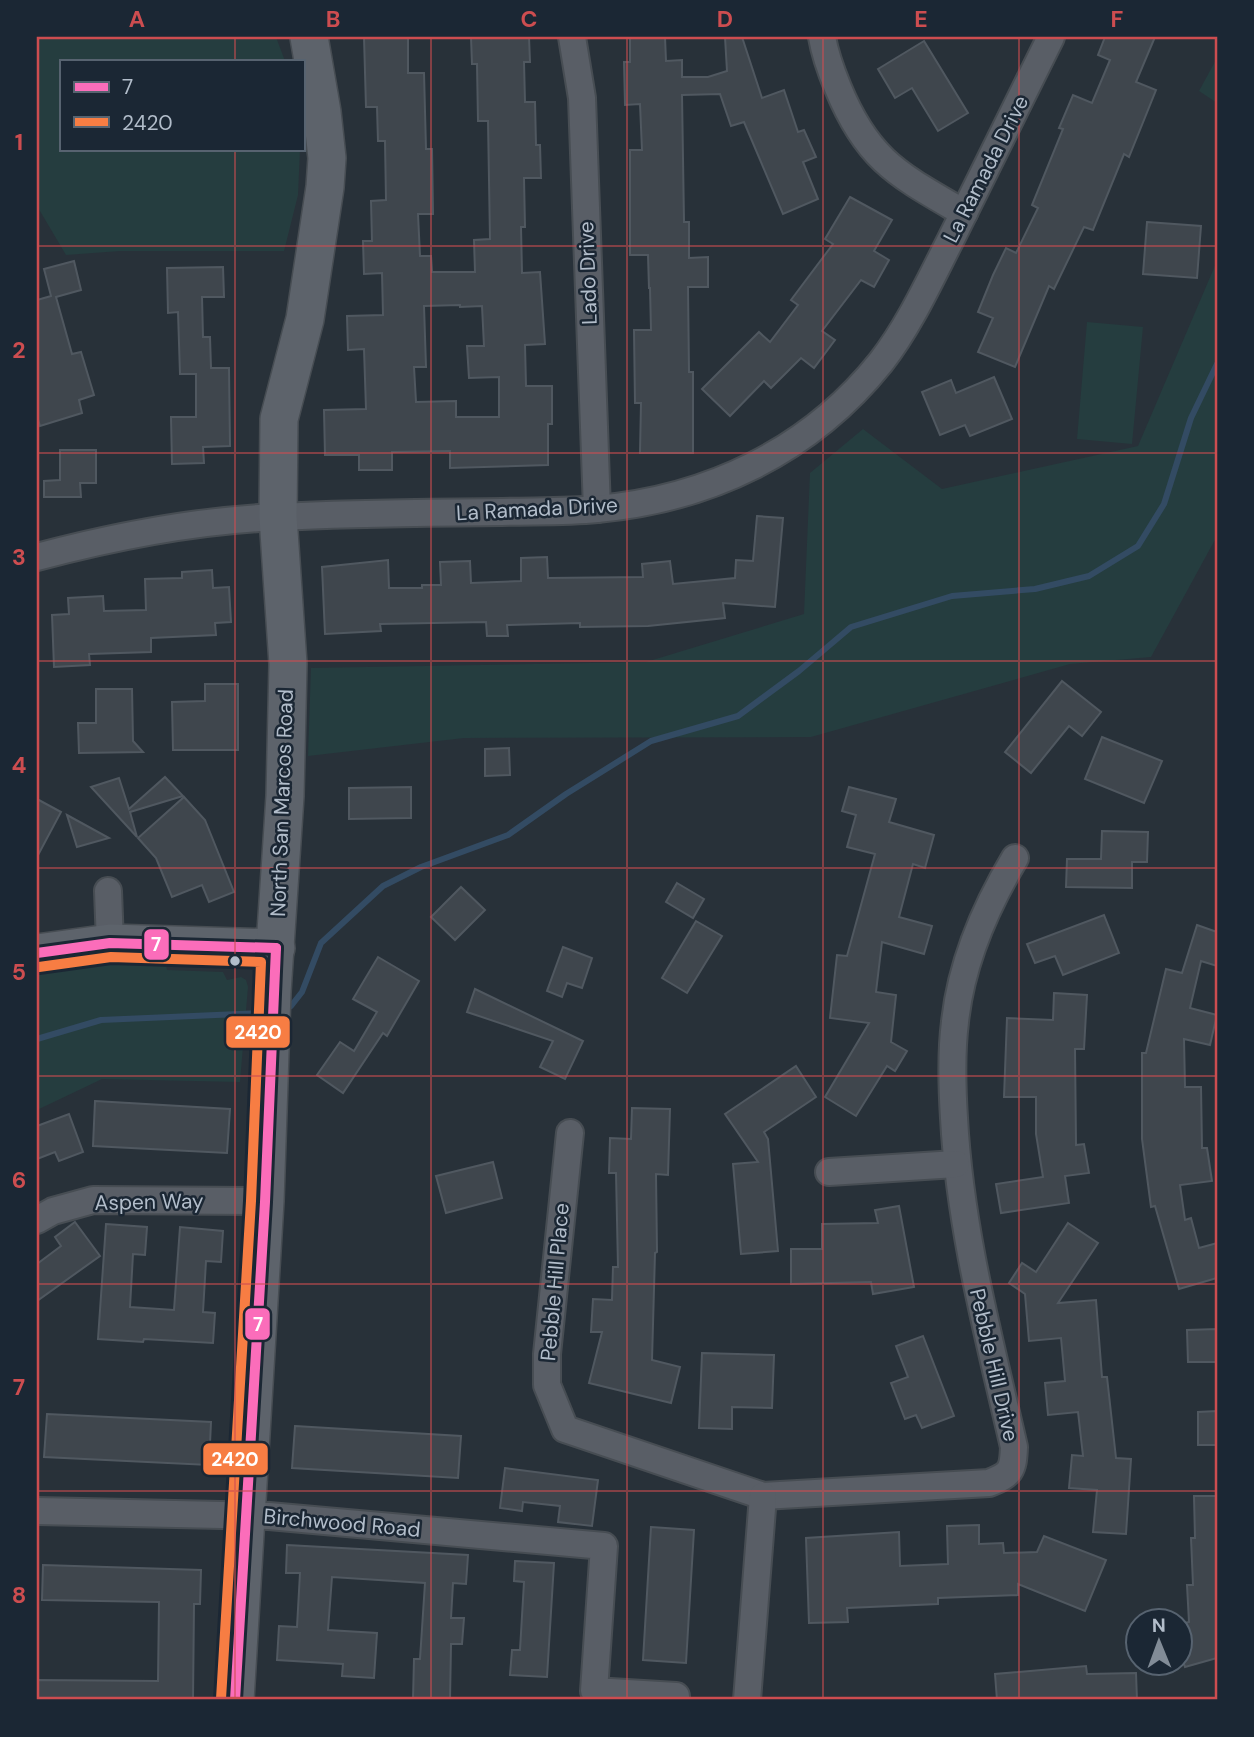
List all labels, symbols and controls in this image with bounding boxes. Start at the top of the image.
text: A [129,4,145,34]
text: B [326,4,340,34]
text: C [521,4,537,34]
text: D [717,4,733,34]
text: E [914,4,928,34]
text: F [1111,4,1124,34]
legend [60,60,304,150]
text: 7 [122,73,133,101]
street label: La Ramada Drive [937,91,1035,247]
text: 2420 [122,109,173,137]
text: 1 [15,127,23,157]
street label: Lado Drive [572,221,604,325]
text: 2 [12,335,26,365]
street label: La Ramada Drive [456,491,619,527]
text: 3 [12,542,26,572]
street label: North San Marcos Road [264,689,300,917]
text: 4 [12,750,27,780]
line badge: 7 [143,928,170,961]
text: 7 [151,932,161,957]
unlabelled marker [228,954,242,968]
text: 5 [12,957,26,987]
line badge: 2420 [225,1015,291,1049]
text: 2420 [234,1020,282,1045]
text: 6 [12,1165,26,1195]
street label: Aspen Way [94,1187,204,1217]
street label: Pebble Hill Place [534,1202,576,1362]
street label: Pebble Hill Drive [963,1286,1025,1444]
line badge: 7 [244,1307,271,1341]
text: 7 [253,1312,263,1337]
text: 7 [13,1372,25,1402]
line badge: 2420 [202,1442,269,1476]
text: 2420 [211,1447,259,1472]
street label: Birchwood Road [262,1502,422,1544]
text: 8 [12,1580,26,1610]
north arrow [1124,1608,1194,1678]
text: N [1152,1613,1166,1638]

